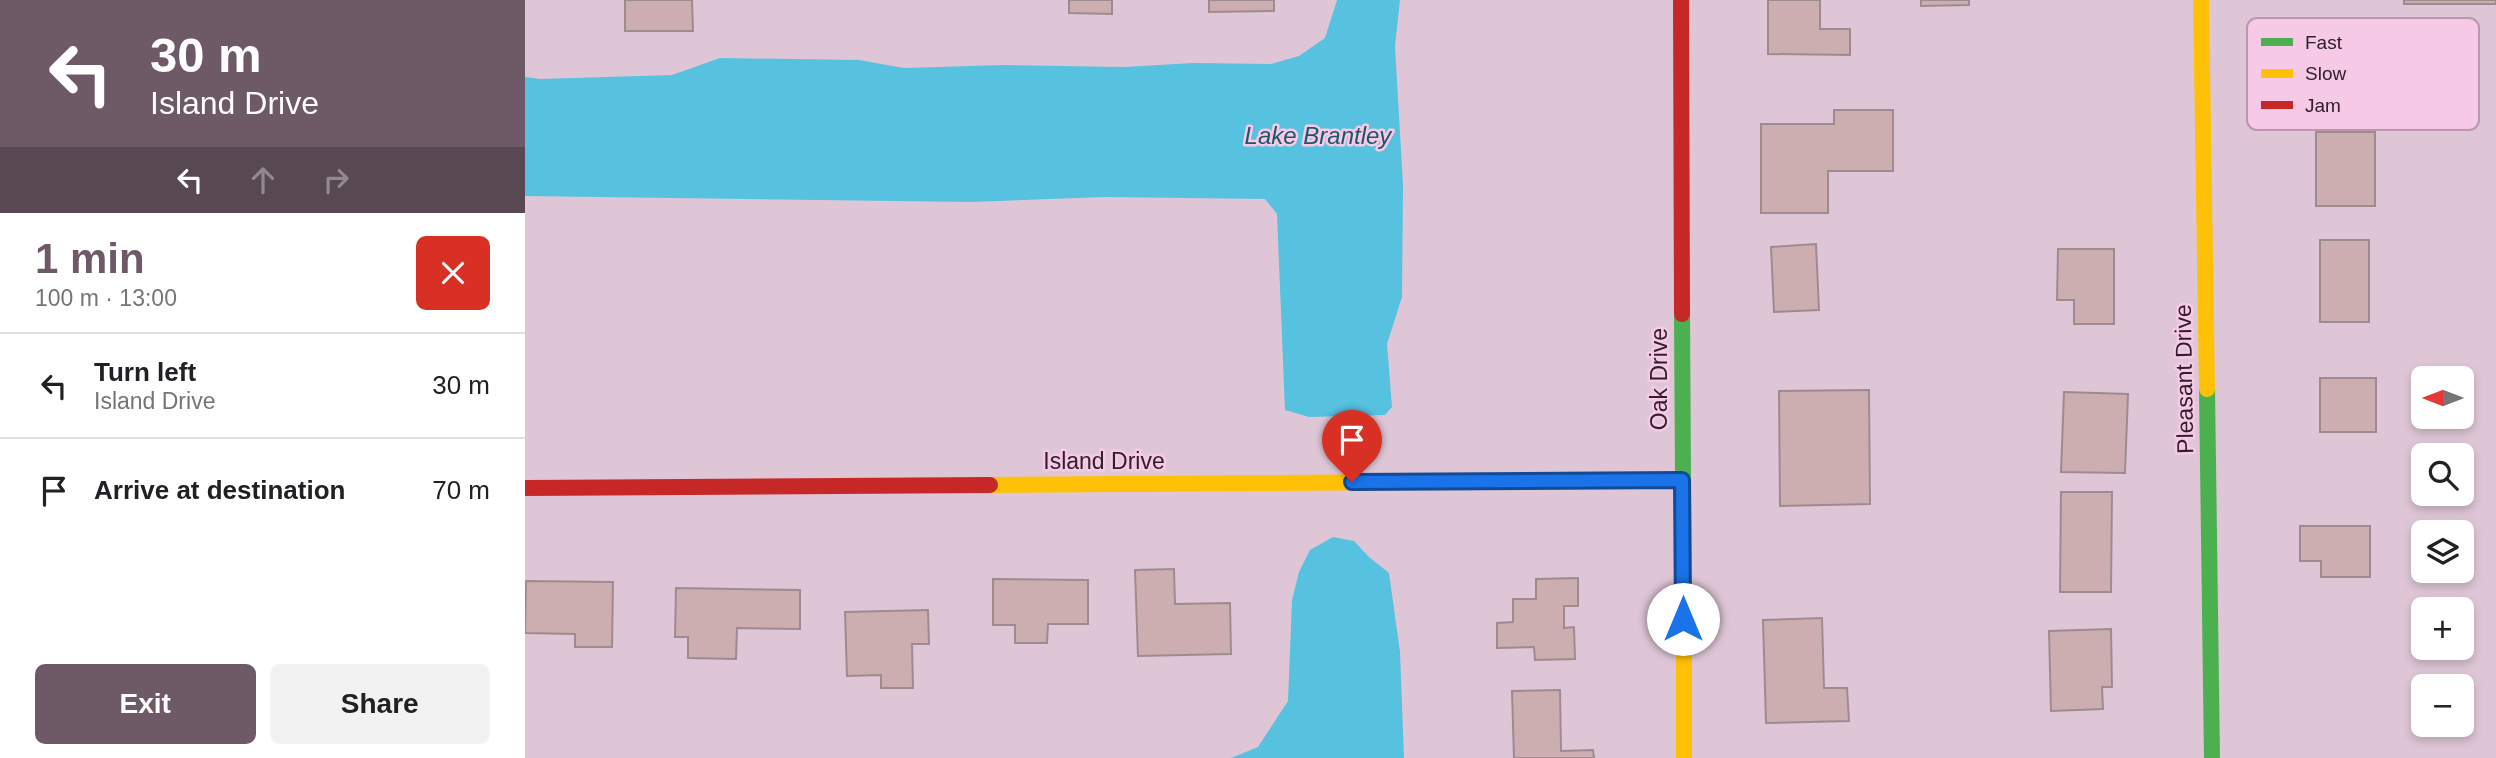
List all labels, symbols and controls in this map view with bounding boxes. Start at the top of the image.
legend [2247,18,2479,130]
icon: left [35,28,126,119]
text: 30 m [150,28,262,82]
text: Fast [2305,32,2343,53]
text: Slow [2305,63,2346,84]
text: Island Drive [150,85,319,121]
text: Jam [2305,95,2341,116]
water label: Lake Brantley [1245,122,1393,149]
icon: left [171,161,209,199]
icon: ahead [244,161,282,199]
icon: right [317,161,355,199]
text: 1 min [35,235,145,282]
button: close [416,236,490,310]
text: 100 m · 13:00 [35,285,177,311]
street label: Pleasant Drive [2170,304,2198,454]
street label: Oak Drive [1646,328,1672,430]
text: Turn left [94,357,196,387]
north arrow [2411,366,2475,429]
map controls [2411,366,2474,737]
icon: left [35,367,73,405]
text: 30 m [432,370,490,400]
text: Island Drive [94,388,215,414]
pin [1322,410,1382,482]
icon: arrive [1333,421,1371,459]
button: search [2411,443,2474,506]
street label: Island Drive [1043,448,1165,474]
icon: arrive [35,472,73,510]
text: Arrive at destination [94,475,345,505]
text: 70 m [432,475,490,505]
button: layers [2411,520,2474,583]
position arrow [1646,582,1720,656]
button: + [2411,597,2474,660]
button: Exit [35,664,256,744]
button: Share [270,664,490,744]
button: − [2411,674,2474,737]

